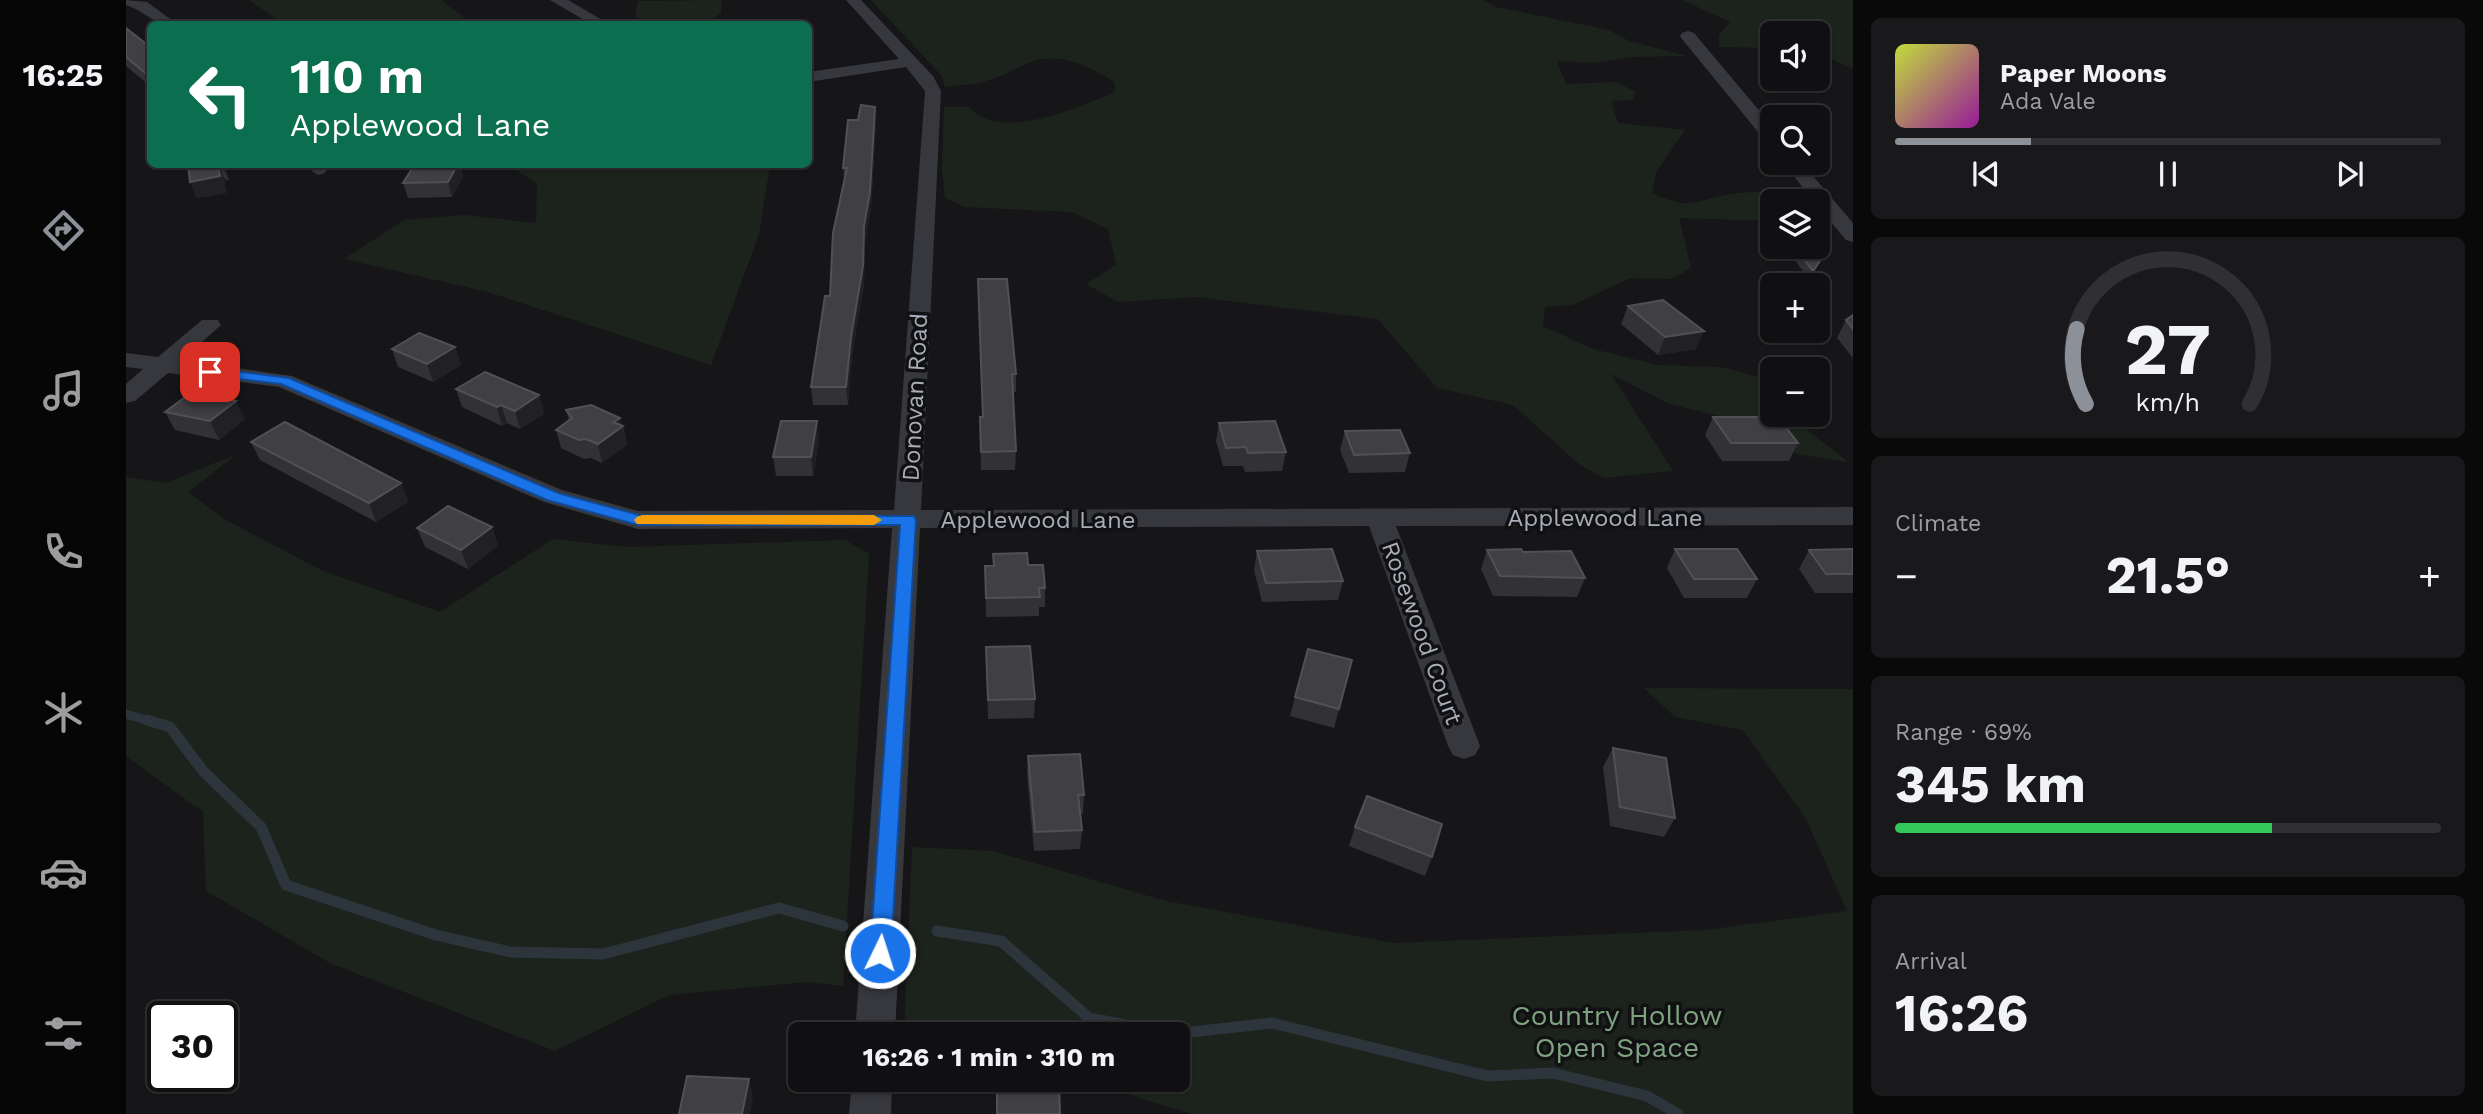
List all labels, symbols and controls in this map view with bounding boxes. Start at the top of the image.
map controls [1760,21,1830,427]
button: sound [1760,21,1830,91]
text: 110 m [290,47,424,105]
icon: left [175,49,266,140]
text: 16:25 [23,56,103,94]
text: Paper Moons [2000,58,2167,88]
text: Ada Vale [2000,88,2096,115]
button: search [1760,105,1830,175]
text: Applewood Lane [290,106,550,144]
icon: previous [1967,155,2005,193]
icon: pause [2149,155,2187,193]
icon: next [2331,155,2369,193]
button: layers [1760,189,1830,259]
icon: directions [39,206,88,255]
button: + [1760,273,1830,343]
text: 27 [2125,306,2211,392]
street label: Donovan Road [897,312,933,482]
pin [180,342,240,402]
icon: arrive [191,353,229,391]
button: − [1760,357,1830,427]
icon: music [39,366,88,415]
text: km/h [2136,388,2200,417]
street label: Applewood Lane [1507,504,1703,532]
street label: Applewood Lane [940,506,1136,534]
text: Climate [1895,510,1981,537]
icon: phone [39,527,88,576]
street label: Rosewood Court [1376,538,1468,728]
text: 21.5° [2106,545,2230,606]
text: − [1895,554,1918,598]
text: + [2418,554,2441,598]
icon: climate [39,688,88,737]
text: Range · 69% [1895,719,2032,746]
text: 345 km [1895,754,2086,815]
icon: car [39,848,88,897]
position arrow [843,916,917,990]
text: Arrival [1895,948,1967,975]
text: 16:26 [1895,983,2028,1044]
park label: Country Hollow Open Space [1512,999,1722,1064]
speed limit sign: 30 [147,1001,238,1092]
icon: filters [39,1009,88,1058]
text: 16:26 · 1 min · 310 m [863,1042,1115,1072]

